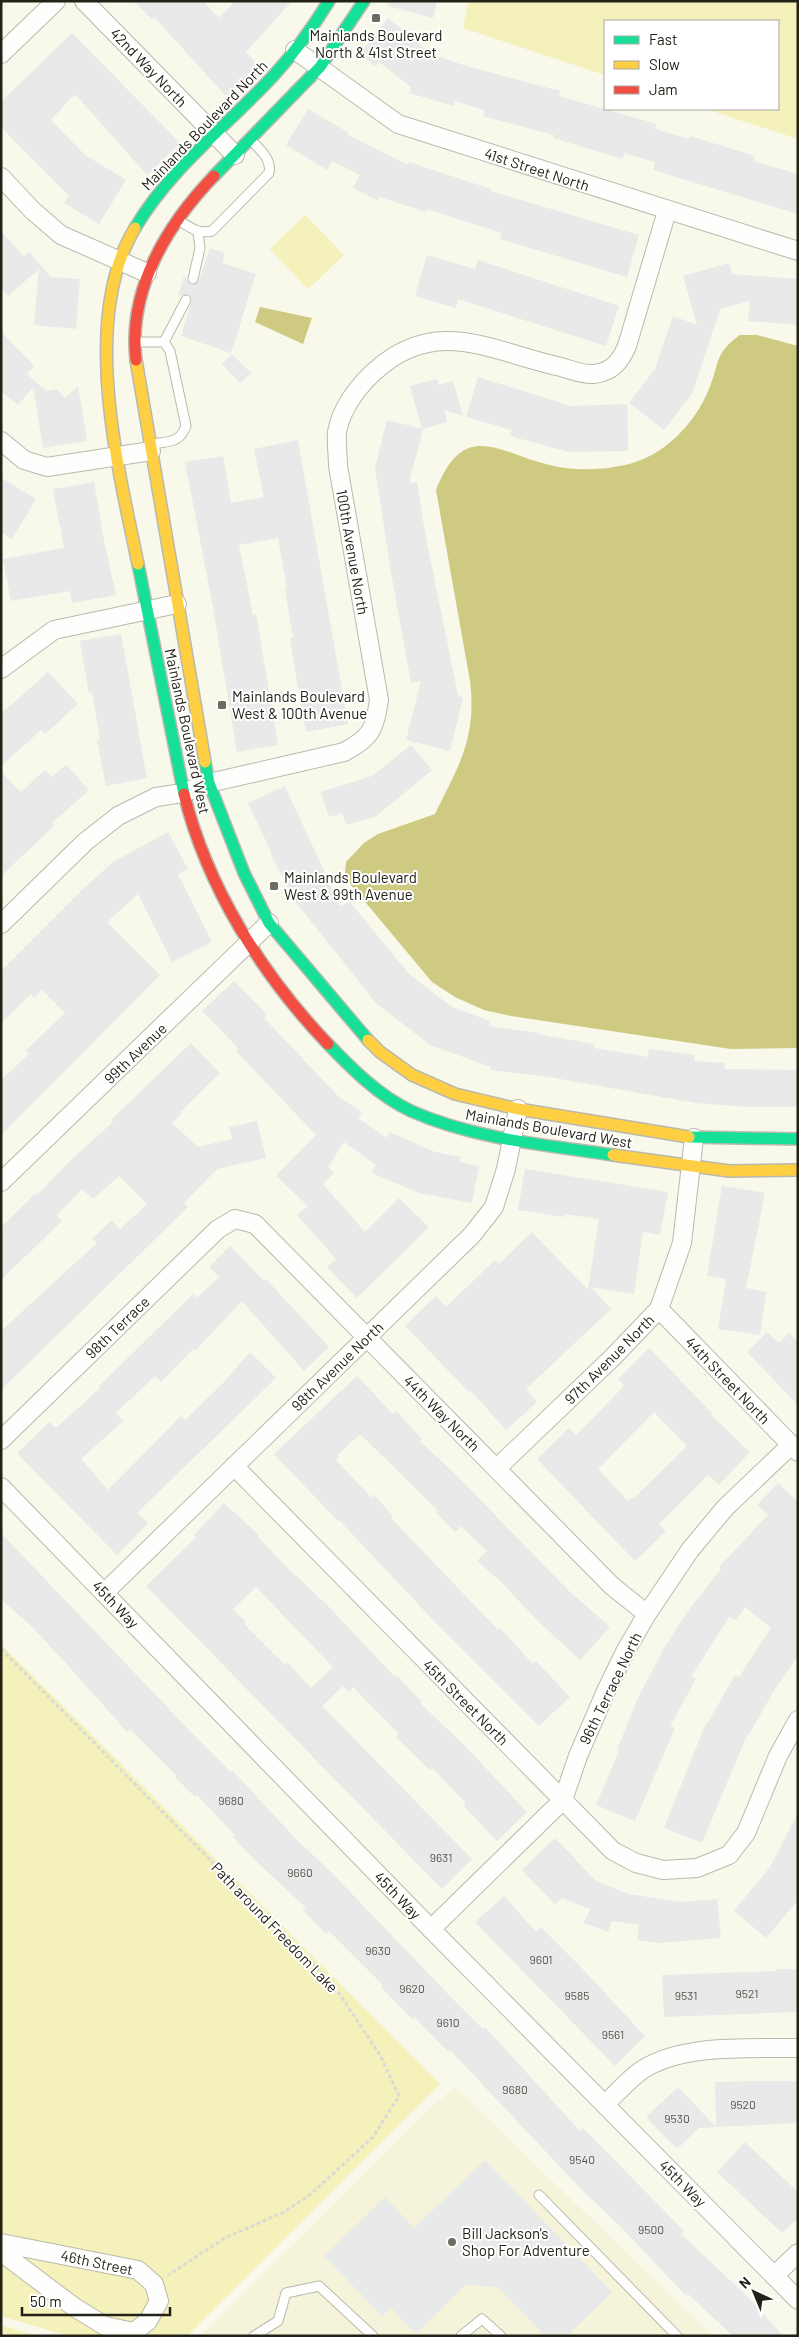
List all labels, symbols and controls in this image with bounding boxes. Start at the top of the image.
marker: Mainlands Boulevard North & 41st Street [370,12,382,24]
legend [604,20,779,110]
street label: 42nd Way North [107,24,191,110]
place label: Mainlands Boulevard North & 41st Street [310,26,442,61]
text: Fast [649,30,677,48]
text: Slow [649,55,680,73]
street label: Mainlands Boulevard North [137,56,271,194]
text: Jam [649,80,678,98]
street label: 41st Street North [482,144,592,194]
street label: 100th Avenue North [333,488,373,616]
street label: Mainlands Boulevard West [162,647,214,815]
place label: Mainlands Boulevard West & 100th Avenue [232,687,367,722]
marker: Mainlands Boulevard West & 100th Avenue [216,699,228,711]
place label: Mainlands Boulevard West & 99th Avenue [284,868,417,903]
marker: Mainlands Boulevard West & 99th Avenue [268,880,280,892]
street label: 99th Avenue [100,1019,170,1087]
street label: Mainlands Boulevard West [464,1104,634,1152]
street label: 98th Terrace [81,1292,153,1362]
street label: 97th Avenue North [560,1310,658,1408]
street label: 98th Avenue North [287,1318,387,1414]
street label: 44th Street North [682,1333,774,1427]
street label: 44th Way North [400,1371,484,1455]
street label: 45th Way [89,1576,143,1632]
street label: 96th Terrace North [575,1629,645,1747]
street label: 45th Street North [419,1655,513,1749]
house number: 9680 [218,1793,244,1807]
house number: 9631 [430,1850,452,1864]
street label: Path around Freedom Lake [208,1858,342,1996]
house number: 9660 [287,1865,313,1879]
street label: 45th Way [371,1867,425,1923]
house number: 9630 [365,1943,391,1957]
house number: 9601 [529,1952,553,1966]
house number: 9620 [399,1981,425,1995]
house number: 9521 [736,1986,758,2000]
house number: 9585 [565,1988,589,2002]
house number: 9531 [675,1988,697,2002]
house number: 9610 [436,2015,460,2029]
house number: 9561 [602,2027,624,2041]
house number: 9680 [502,2082,528,2096]
house number: 9520 [730,2097,756,2111]
house number: 9530 [664,2111,690,2125]
house number: 9540 [569,2152,595,2166]
street label: 45th Way [656,2156,710,2210]
house number: 9500 [638,2222,664,2236]
place label: Bill Jackson's Shop For Adventure [462,2224,590,2259]
marker: Bill Jackson's Shop For Adventure [446,2236,458,2248]
street label: 46th Street [59,2246,135,2278]
north arrow [729,2267,779,2317]
text: N [735,2273,754,2292]
scale bar [22,2284,170,2316]
text: 50 m [30,2292,62,2310]

